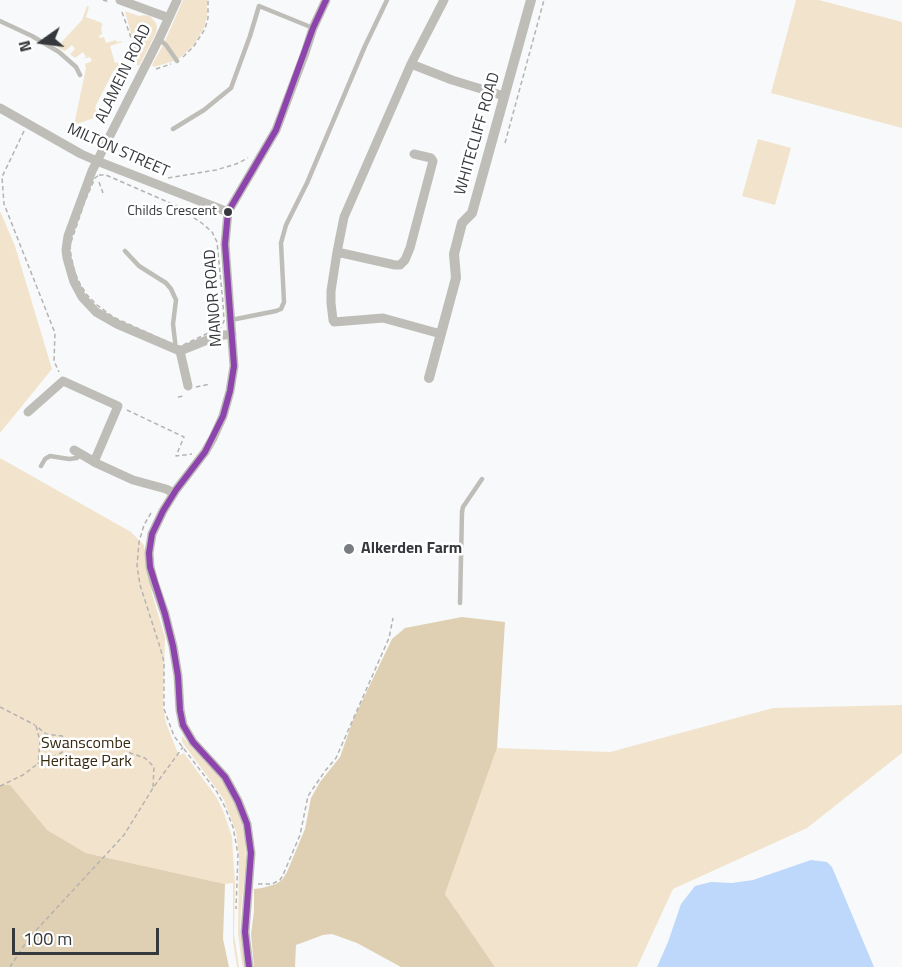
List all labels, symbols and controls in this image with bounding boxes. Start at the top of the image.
north arrow [12,12,72,72]
street label: ALAMEIN ROAD [92,22,156,126]
text: N [12,38,38,55]
street label: WHITECLIFF ROAD [451,70,505,198]
street label: MILTON STREET [64,120,172,182]
place label: Childs Crescent [127,204,217,220]
marker: Childs Crescent [222,206,234,218]
street label: MANOR ROAD [201,249,227,347]
place label: Alkerden Farm [361,539,462,559]
marker: Alkerden Farm [342,542,356,556]
park label: Swanscombe Heritage Park [40,734,132,772]
scale bar [15,916,162,954]
text: 100 m [23,925,72,952]

